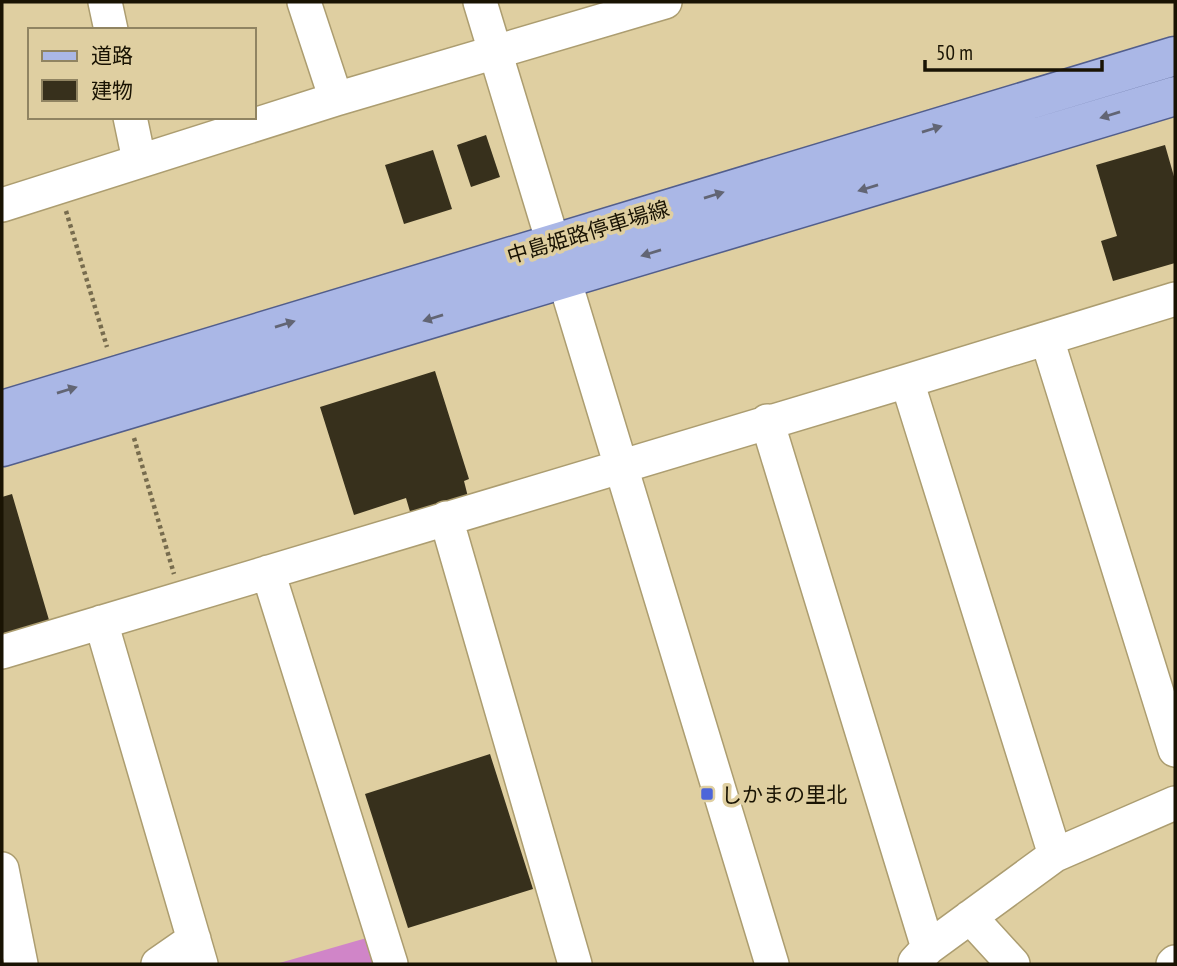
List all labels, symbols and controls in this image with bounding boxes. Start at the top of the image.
legend [28,28,256,119]
scale bar [925,28,1102,72]
text: 50 m [936,39,973,66]
text: 道路 [91,42,133,69]
text: 建物 [91,77,133,104]
one-way arrow [1099,111,1120,121]
one-way arrow [921,124,942,134]
one-way arrow [858,183,879,193]
one-way arrow [703,189,724,199]
street label: 中島姫路停車場線 [504,195,672,269]
one-way arrow [640,249,661,259]
one-way arrow [422,314,443,324]
one-way arrow [275,319,296,329]
one-way arrow [57,385,78,395]
place label: しかまの里北 [721,781,847,808]
marker: しかまの里北 [699,786,715,802]

